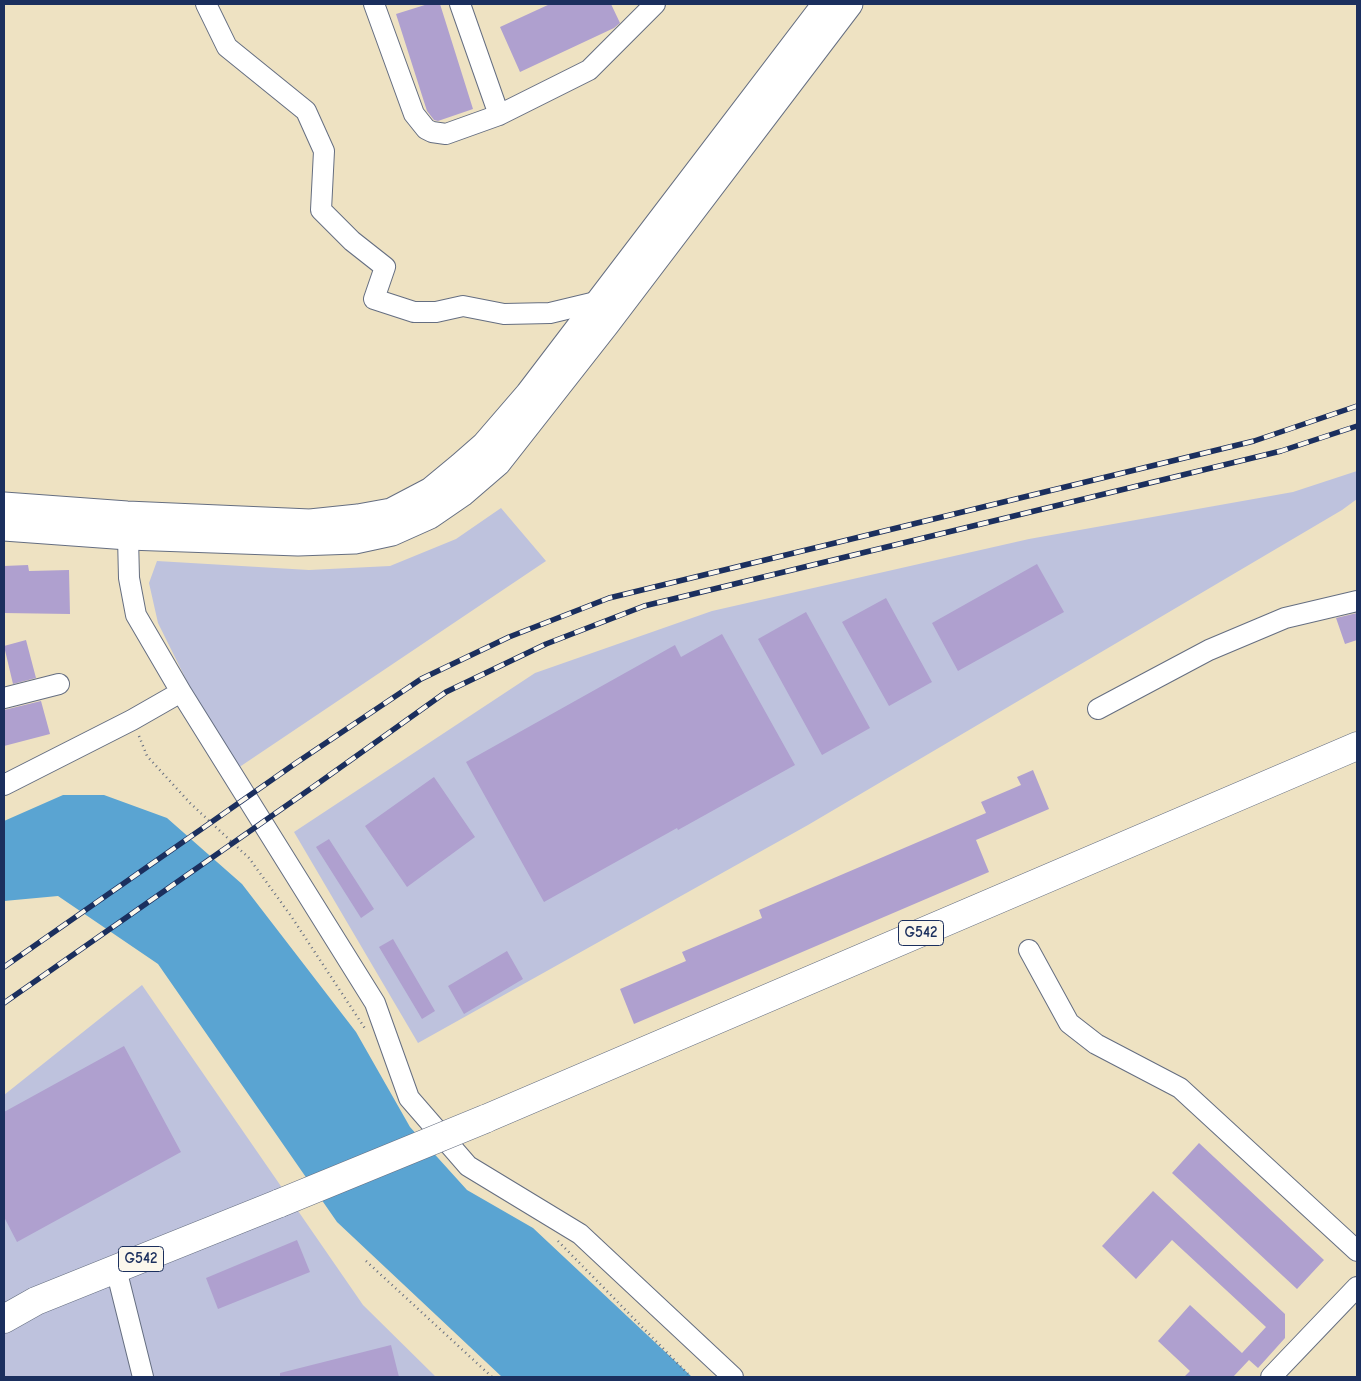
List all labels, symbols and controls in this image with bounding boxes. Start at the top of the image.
road number: G542 [898,920,944,946]
road number: G542 [118,1246,164,1272]

